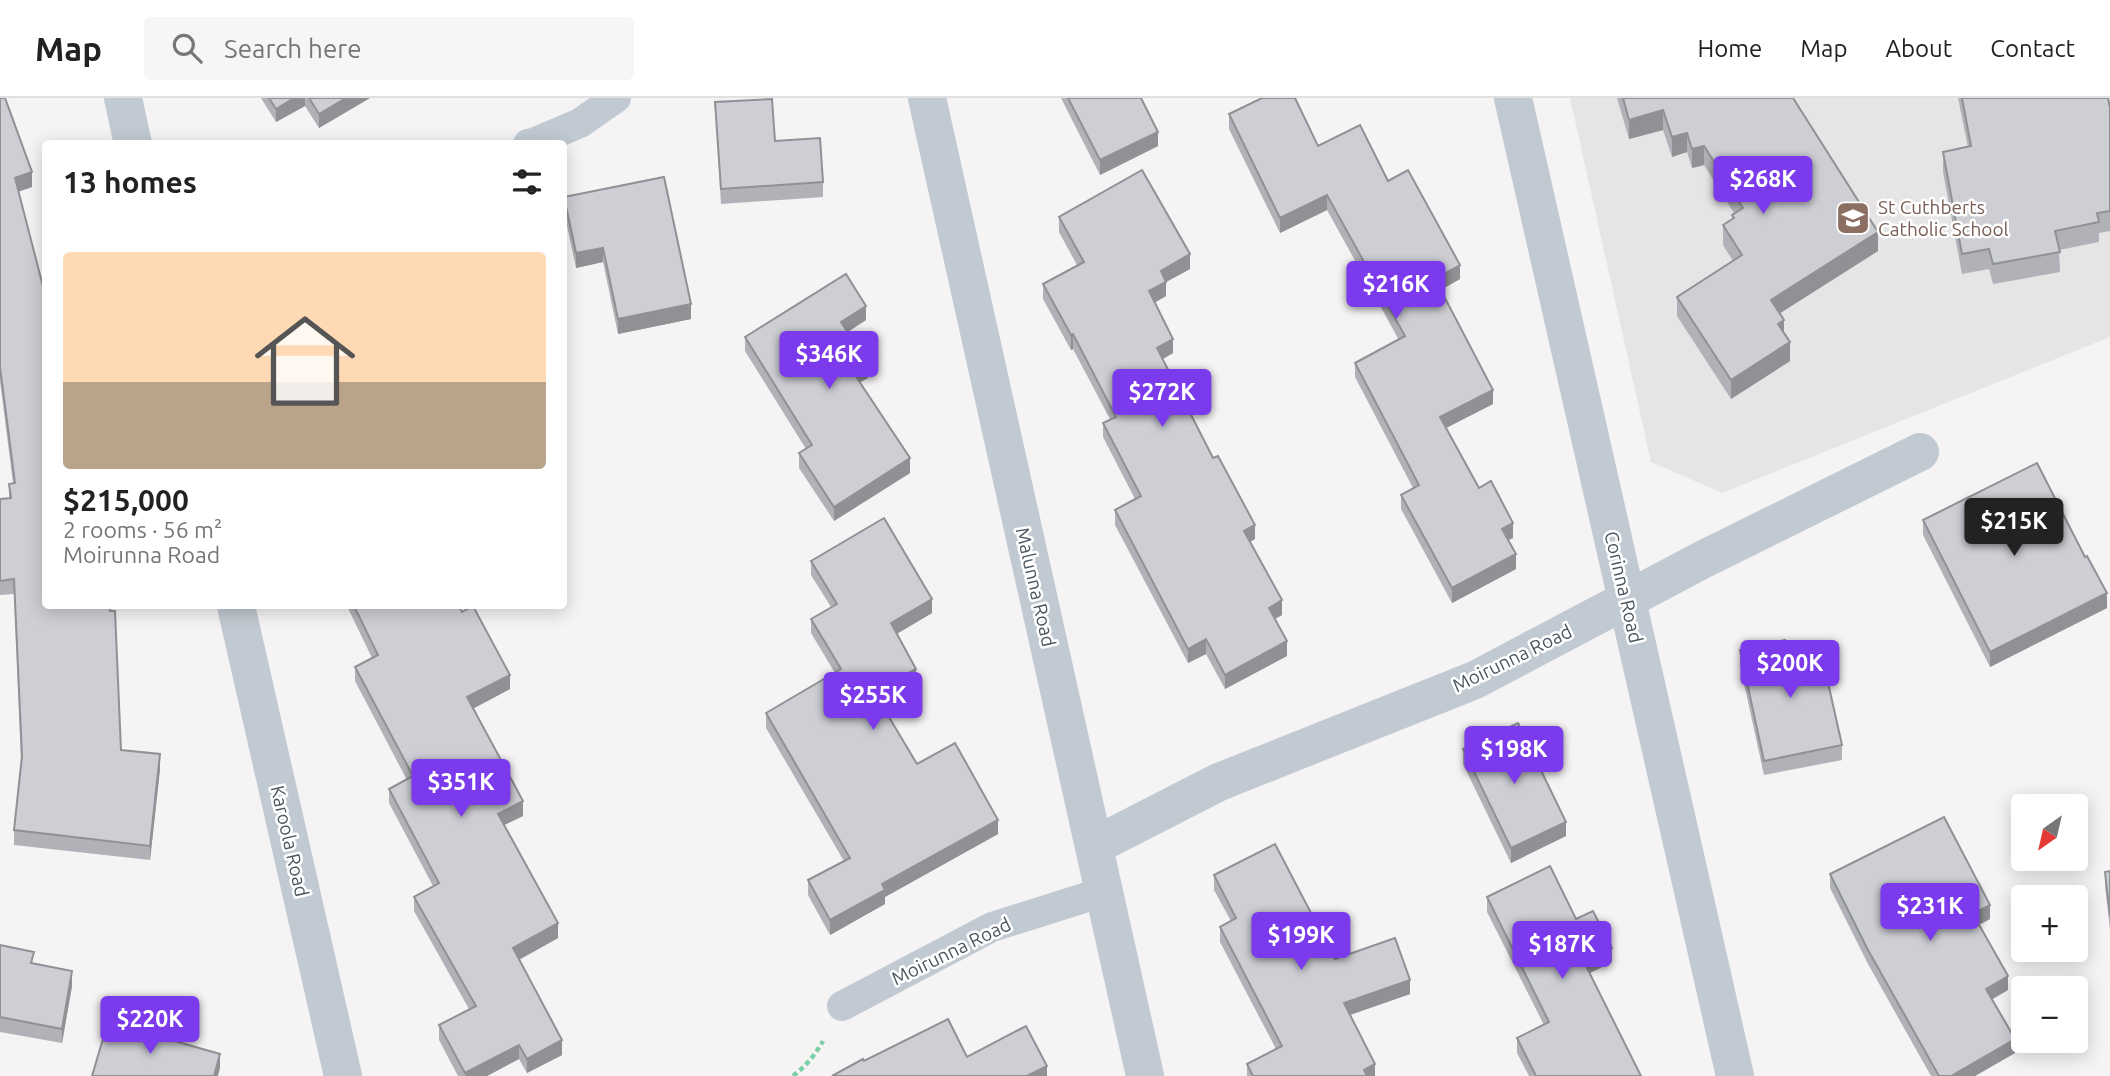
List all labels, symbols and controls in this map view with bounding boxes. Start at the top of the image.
search box [144,17,634,80]
icon: search [168,29,206,67]
text: Map [35,30,102,67]
text: Search here [224,34,362,63]
text: Home [1697,35,1762,62]
text: Map [1800,35,1847,62]
text: About [1885,35,1952,62]
text: Contact [1990,35,2075,62]
pin: $268K [1714,156,1812,216]
icon: filters [508,163,546,201]
text: 13 homes [63,165,197,199]
text: $268K [1729,166,1797,191]
place label: St Cuthberts Catholic School [1878,196,2009,240]
school or university icon: St Cuthberts Catholic School [1834,199,1872,237]
pin: $216K [1347,262,1445,321]
text: $216K [1362,271,1430,296]
icon: home [242,298,368,424]
pin: $346K [780,331,878,391]
text: $346K [795,341,863,366]
pin: $272K [1113,370,1211,429]
text: $272K [1128,379,1196,404]
text: $215,000 [63,483,189,517]
pin: $215K [1965,498,2063,558]
text: $215K [1980,508,2048,533]
text: 2 rooms · 56 m² [63,517,222,542]
street label: Malunna Road [1012,525,1060,649]
street label: Corinna Road [1600,529,1648,645]
text: Moirunna Road [63,542,220,567]
street label: Moirunna Road [1449,620,1575,696]
pin: $200K [1741,640,1839,700]
text: $200K [1756,650,1824,675]
pin: $255K [824,672,922,732]
text: $255K [839,682,907,707]
pin: $198K [1465,726,1563,786]
text: $198K [1480,736,1548,761]
pin: $351K [412,760,510,819]
text: $351K [427,769,495,794]
street label: Karoola Road [266,783,314,899]
north arrow [2011,794,2088,872]
map controls [2011,794,2088,1053]
pin: $231K [1881,884,1979,943]
button: + [2011,885,2088,962]
text: $231K [1896,893,1964,918]
pin: $199K [1252,912,1350,972]
street label: Moirunna Road [888,913,1014,989]
text: $199K [1267,922,1335,947]
pin: $187K [1513,922,1611,981]
text: $187K [1528,931,1596,956]
button: − [2011,976,2088,1053]
pin: $220K [101,996,199,1056]
text: $220K [116,1006,184,1031]

